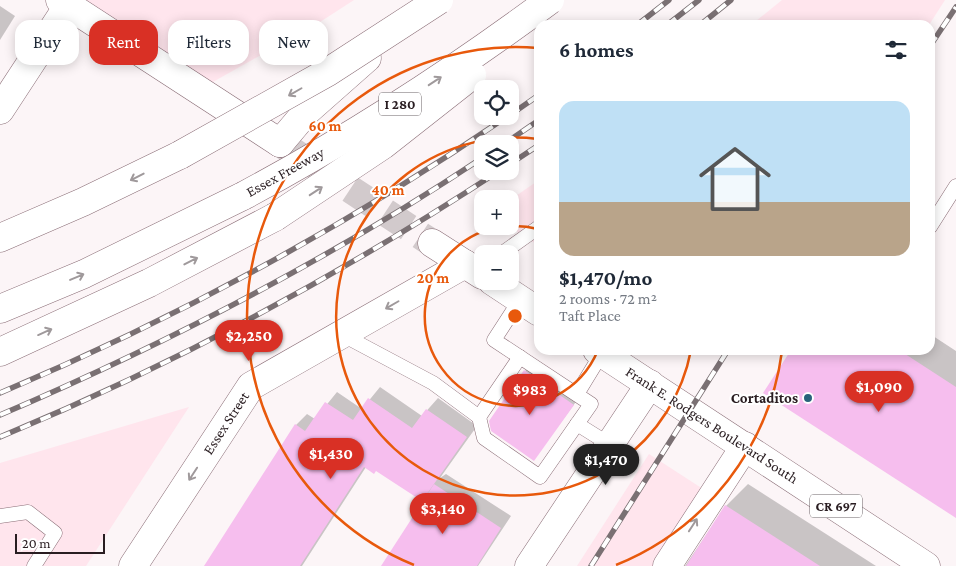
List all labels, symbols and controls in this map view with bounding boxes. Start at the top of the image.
chip: Buy [15,20,79,65]
chip: Rent [89,20,158,65]
chip: Filters [168,20,249,65]
chip: New [259,20,328,65]
icon: filters [882,36,910,64]
text: 6 homes [559,38,634,62]
one-way arrow [428,76,442,86]
map controls [474,80,519,290]
button: locate [474,80,519,125]
one-way arrow [288,87,302,97]
road number: I 280 [379,92,421,116]
text: 60 m [309,118,342,134]
icon: home [690,134,780,224]
button: layers [474,135,519,180]
street label: Essex Freeway [243,144,327,201]
one-way arrow [130,173,145,182]
text: 40 m [372,182,405,198]
one-way arrow [309,186,323,196]
button: + [474,190,519,235]
button: − [474,245,519,290]
one-way arrow [183,256,198,265]
text: $1,470/mo [559,266,652,290]
text: 20 m [417,270,449,286]
one-way arrow [69,271,84,281]
text: 2 rooms · 72 m² [559,290,657,307]
one-way arrow [384,300,399,310]
centre of rings [506,307,524,325]
text: Taft Place [559,307,621,324]
pin: $2,250 [208,320,290,362]
one-way arrow [37,326,52,336]
text: $2,250 [226,327,272,344]
street label: Frank E. Rodgers Boulevard South [622,363,801,488]
pin: $1,090 [838,370,920,413]
pin: $983 [500,374,560,416]
text: $1,090 [856,378,902,395]
text: $983 [513,381,547,398]
street label: Essex Street [200,388,253,457]
place label: Cortaditos [731,390,798,406]
marker: Cortaditos [802,392,814,404]
pin: $1,430 [290,438,372,480]
pin: $1,470 [565,444,647,486]
text: $1,430 [309,445,353,462]
text: $1,470 [584,451,628,468]
one-way arrow [188,466,198,480]
pin: $3,140 [402,492,484,535]
road number: CR 697 [810,494,862,518]
text: $3,140 [421,500,465,517]
one-way arrow [689,519,699,533]
scale bar [15,531,105,554]
text: 20 m [22,535,50,551]

